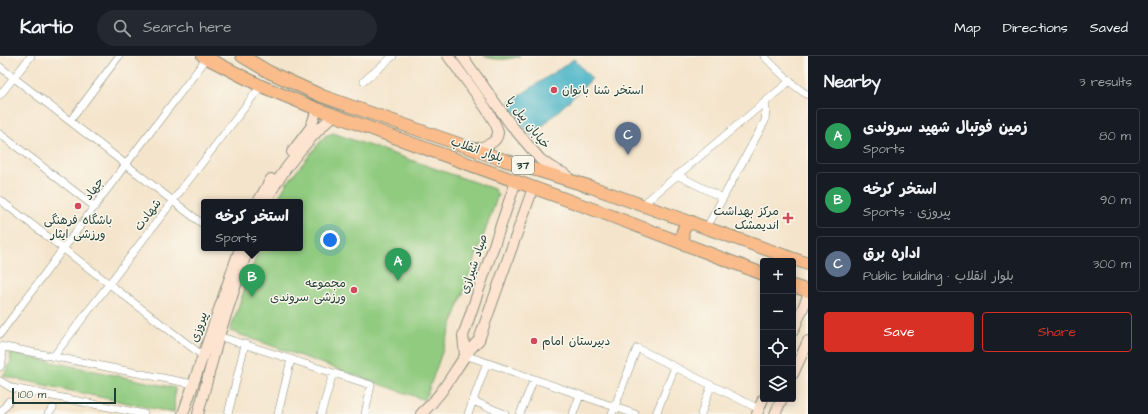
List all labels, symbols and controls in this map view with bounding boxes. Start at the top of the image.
search box [97,10,377,46]
text: Kartio [20,14,73,41]
icon: search [111,17,133,39]
text: Search here [143,17,231,38]
text: Map [954,18,981,38]
text: Directions [1003,18,1068,38]
text: Saved [1090,18,1128,38]
text: Nearby [824,70,881,94]
text: 3 results [1079,73,1132,91]
place label: استخر شنا بانوان [562,82,644,99]
marker: استخر شنا بانوان [549,85,559,95]
street label: خیابان پیل پا [502,93,554,153]
text: زمین فوتبال شهید سروندی [863,117,1028,138]
pin: C [615,122,641,155]
text: A [834,127,842,145]
text: 80 m [1099,127,1131,145]
street label: بلوار انقلاب [448,133,506,167]
text: Sports [863,140,905,158]
road number: 37 [512,156,534,174]
street label: جهاد [80,174,108,204]
text: استخر کرخه [863,179,937,200]
text: B [833,191,843,209]
text: 90 m [1100,191,1131,209]
street label: شهادت [130,195,166,235]
popup [201,199,303,251]
marker: باشگاه فرهنگی ورزشی ایثار [73,201,83,211]
place label: مرکز بهداشت اندیمشک [714,203,779,234]
text: Sports · پیروزی [863,203,951,221]
text: استخر کرخه [215,206,289,227]
place label: باشگاه فرهنگی ورزشی ایثار [44,212,112,243]
marker: مرکز بهداشت اندیمشک [782,212,794,224]
text: Sports [215,229,257,247]
your location [320,230,340,250]
street label: صیاد شیرازی [456,232,492,296]
text: اداره برق [863,243,920,264]
pin: A [385,248,411,281]
text: C [833,255,843,273]
text: 300 m [1093,255,1131,273]
map controls [760,258,796,402]
button: + [760,258,796,294]
pin: B [239,264,265,297]
text: Public building · بلوار انقلاب [863,267,1014,285]
place label: مجموعه ورزشی سروندی [270,275,346,306]
marker: مجموعه ورزشی سروندی [349,285,359,295]
button: − [760,294,796,330]
street label: پیروزی [186,309,212,345]
button: Save [824,312,974,352]
button: Share [982,312,1132,352]
button: locate [760,330,796,366]
place label: دبیرستان امام [542,333,610,350]
marker: دبیرستان امام [529,336,539,346]
button: layers [760,366,796,402]
scale bar [12,386,116,405]
text: 100 m [18,387,46,402]

